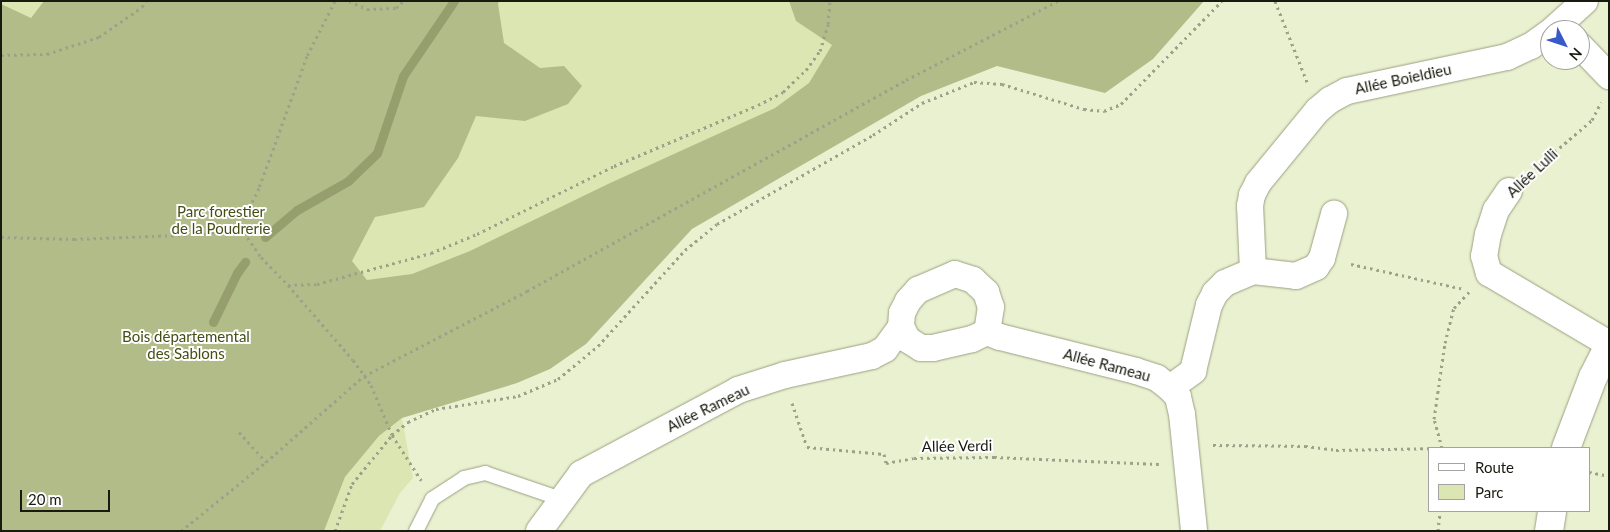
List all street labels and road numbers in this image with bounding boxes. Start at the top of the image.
street label: Allée Boieldieu [1353,60,1453,98]
street label: Allée Lulli [1503,145,1561,201]
street label: Allée Rameau [1061,345,1153,385]
street label: Allée Rameau [664,380,752,436]
street label: Allée Verdi [921,436,993,456]

